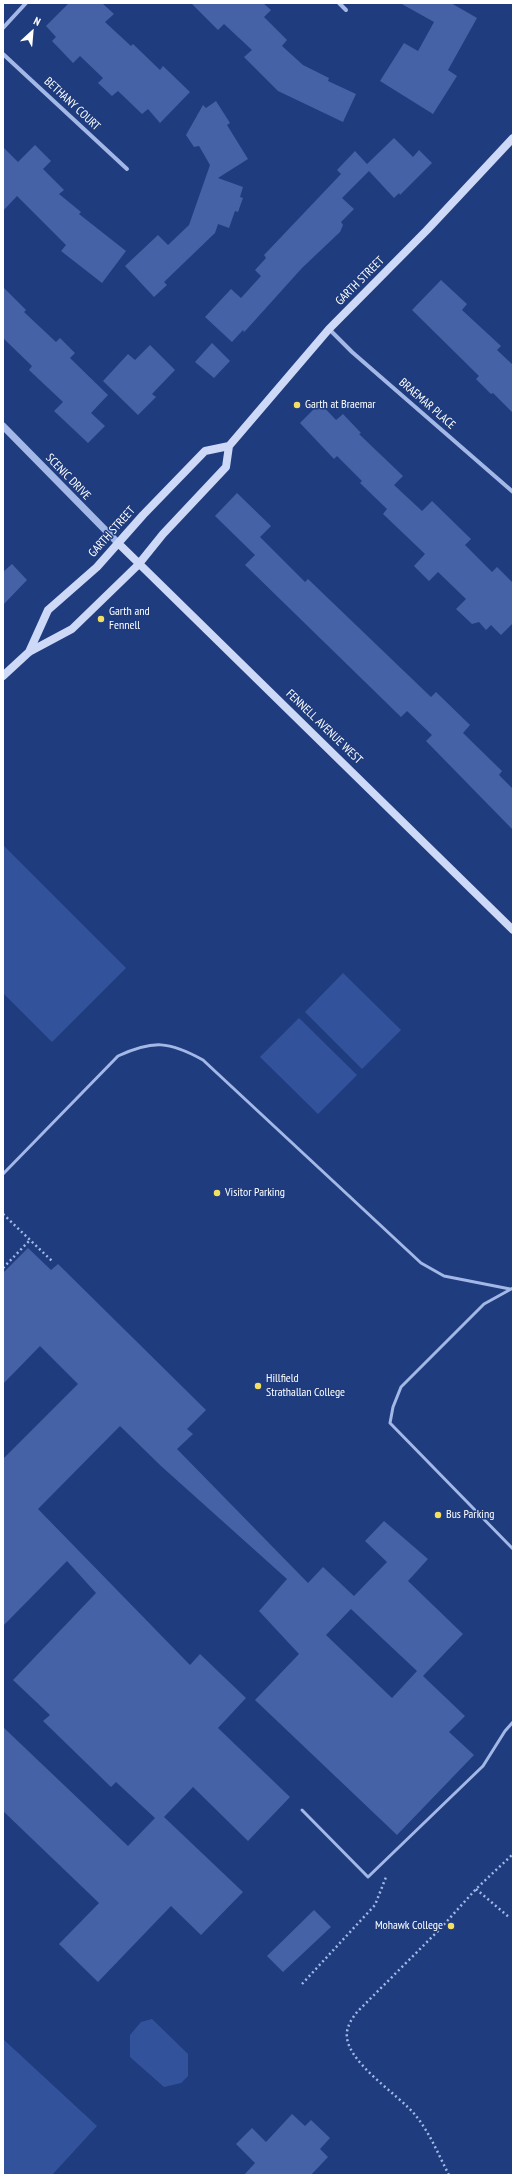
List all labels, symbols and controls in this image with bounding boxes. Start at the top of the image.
north arrow [12,12,52,52]
text: N [32,14,43,29]
street label: BETHANY COURT [41,74,103,134]
street label: GARTH STREET [333,254,387,308]
street label: BRAEMAR PLACE [396,376,458,432]
place label: Garth at Braemar [305,398,376,412]
marker: Garth at Braemar [292,400,302,410]
street label: SCENIC DRIVE [42,451,94,503]
street label: GARTH STREET [86,504,138,560]
place label: Garth and Fennell [109,605,150,633]
marker: Garth and Fennell [96,614,106,624]
street label: FENNELL AVENUE WEST [283,687,365,767]
place label: Visitor Parking [225,1186,285,1200]
marker: Visitor Parking [212,1188,222,1198]
place label: Hillfield Strathallan College [266,1372,345,1400]
marker: Hillfield Strathallan College [253,1381,263,1391]
place label: Bus Parking [446,1508,494,1522]
marker: Bus Parking [433,1510,443,1520]
place label: Mohawk College [375,1919,443,1933]
marker: Mohawk College [446,1921,456,1931]

